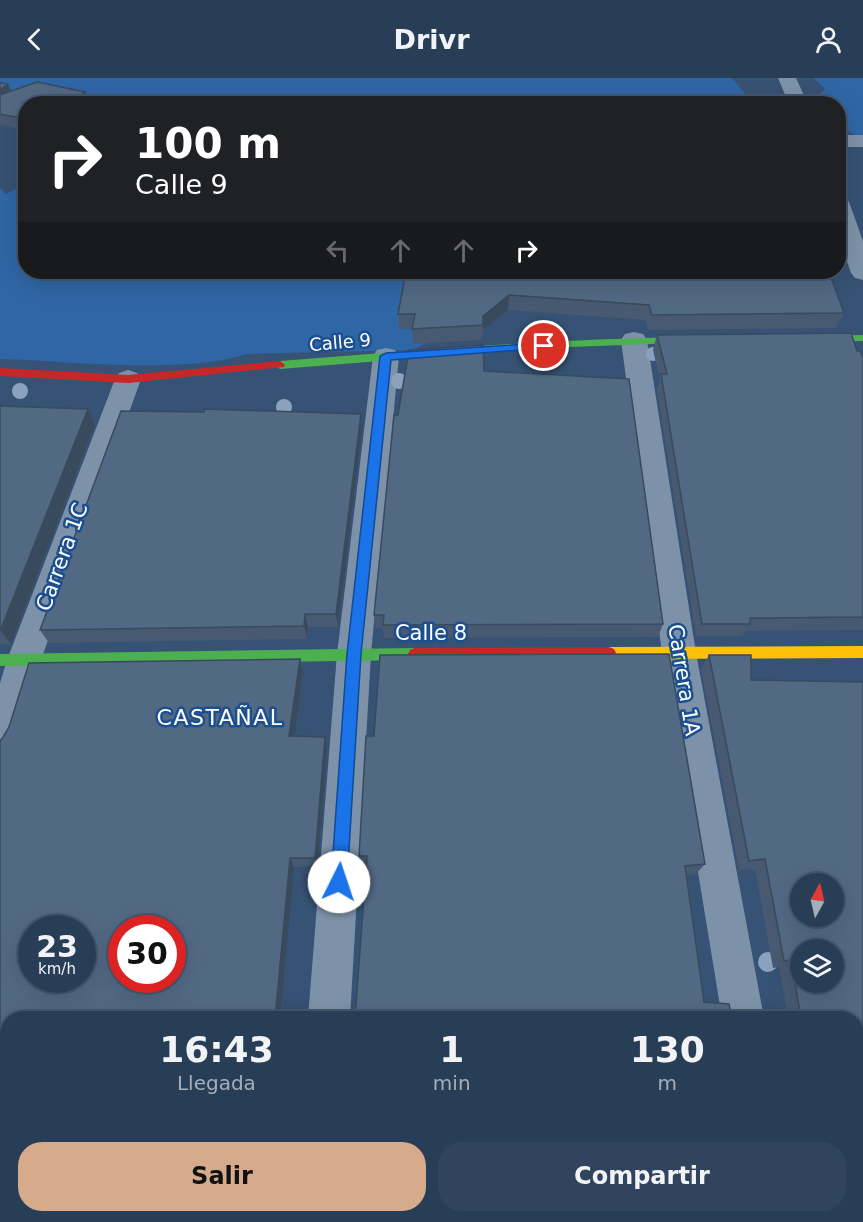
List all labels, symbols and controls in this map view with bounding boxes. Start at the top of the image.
icon: back [18,23,51,56]
icon: person [812,23,845,56]
text: Drivr [394,24,469,55]
text: 100 m [135,119,281,168]
icon: right [36,120,114,198]
text: Calle 9 [135,169,228,200]
icon: left [321,234,354,267]
icon: ahead [384,234,417,267]
icon: ahead [447,234,480,267]
icon: right [510,234,543,267]
pin [518,320,569,371]
street label: Calle 9 [308,329,372,355]
icon: arrive [527,329,560,362]
street label: Carrera 1C [31,500,93,614]
street label: Calle 8 [395,621,467,645]
street label: Carrera 1A [663,622,705,738]
district label: CASTAÑAL [157,704,283,730]
position arrow [307,850,371,914]
north arrow [790,873,844,927]
map controls [790,873,844,993]
speed limit sign: 30 [108,915,186,993]
text: 23 [36,929,78,964]
button: layers [790,939,844,993]
text: km/h [38,960,76,978]
text: 16:43 [159,1029,274,1070]
text: 1 [439,1029,464,1070]
text: 130 [630,1029,705,1070]
text: Llegada [177,1071,256,1095]
text: min [433,1071,471,1095]
text: m [658,1071,677,1095]
button: Salir [18,1142,426,1211]
button: Compartir [438,1142,846,1211]

